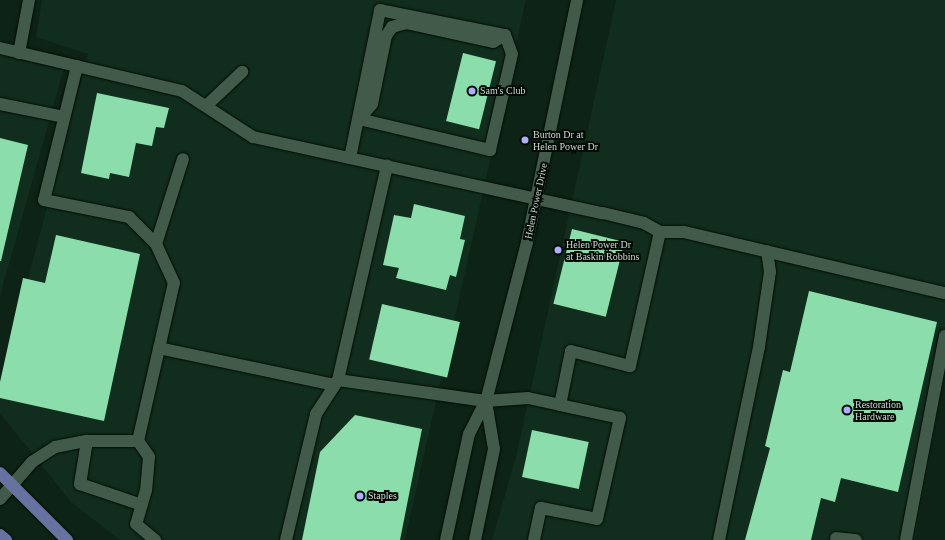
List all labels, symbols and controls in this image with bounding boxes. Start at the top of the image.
place label: Sam's Club [480,85,525,97]
marker: Sam's Club [467,86,477,96]
place label: Burton Dr at Helen Power Dr [533,128,598,152]
marker: Burton Dr at Helen Power Dr [520,135,530,145]
street label: Helen Power Drive [522,162,550,240]
place label: Helen Power Dr at Baskin Robbins [566,238,639,262]
marker: Helen Power Dr at Baskin Robbins [553,245,563,255]
place label: Restoration Hardware [855,398,901,422]
marker: Restoration Hardware [842,405,852,415]
place label: Staples [368,490,397,502]
marker: Staples [355,491,365,501]

